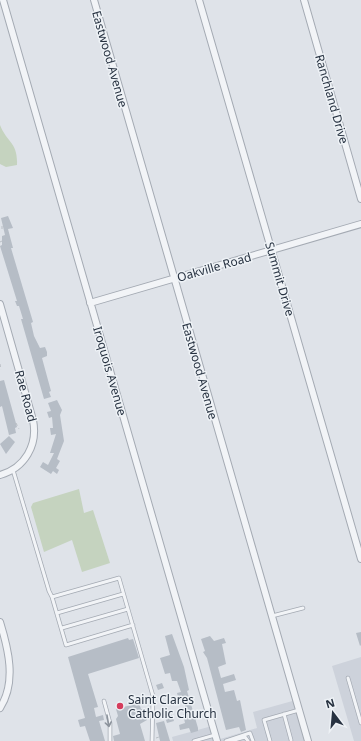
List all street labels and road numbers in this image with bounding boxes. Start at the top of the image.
street label: Eastwood Avenue [88,9,132,110]
street label: Ranchland Drive [311,52,353,146]
street label: Summit Drive [261,240,299,318]
street label: Oakville Road [175,248,253,286]
street label: Eastwood Avenue [178,321,222,422]
street label: Iroquois Avenue [89,324,131,418]
street label: Rae Road [11,368,41,424]

